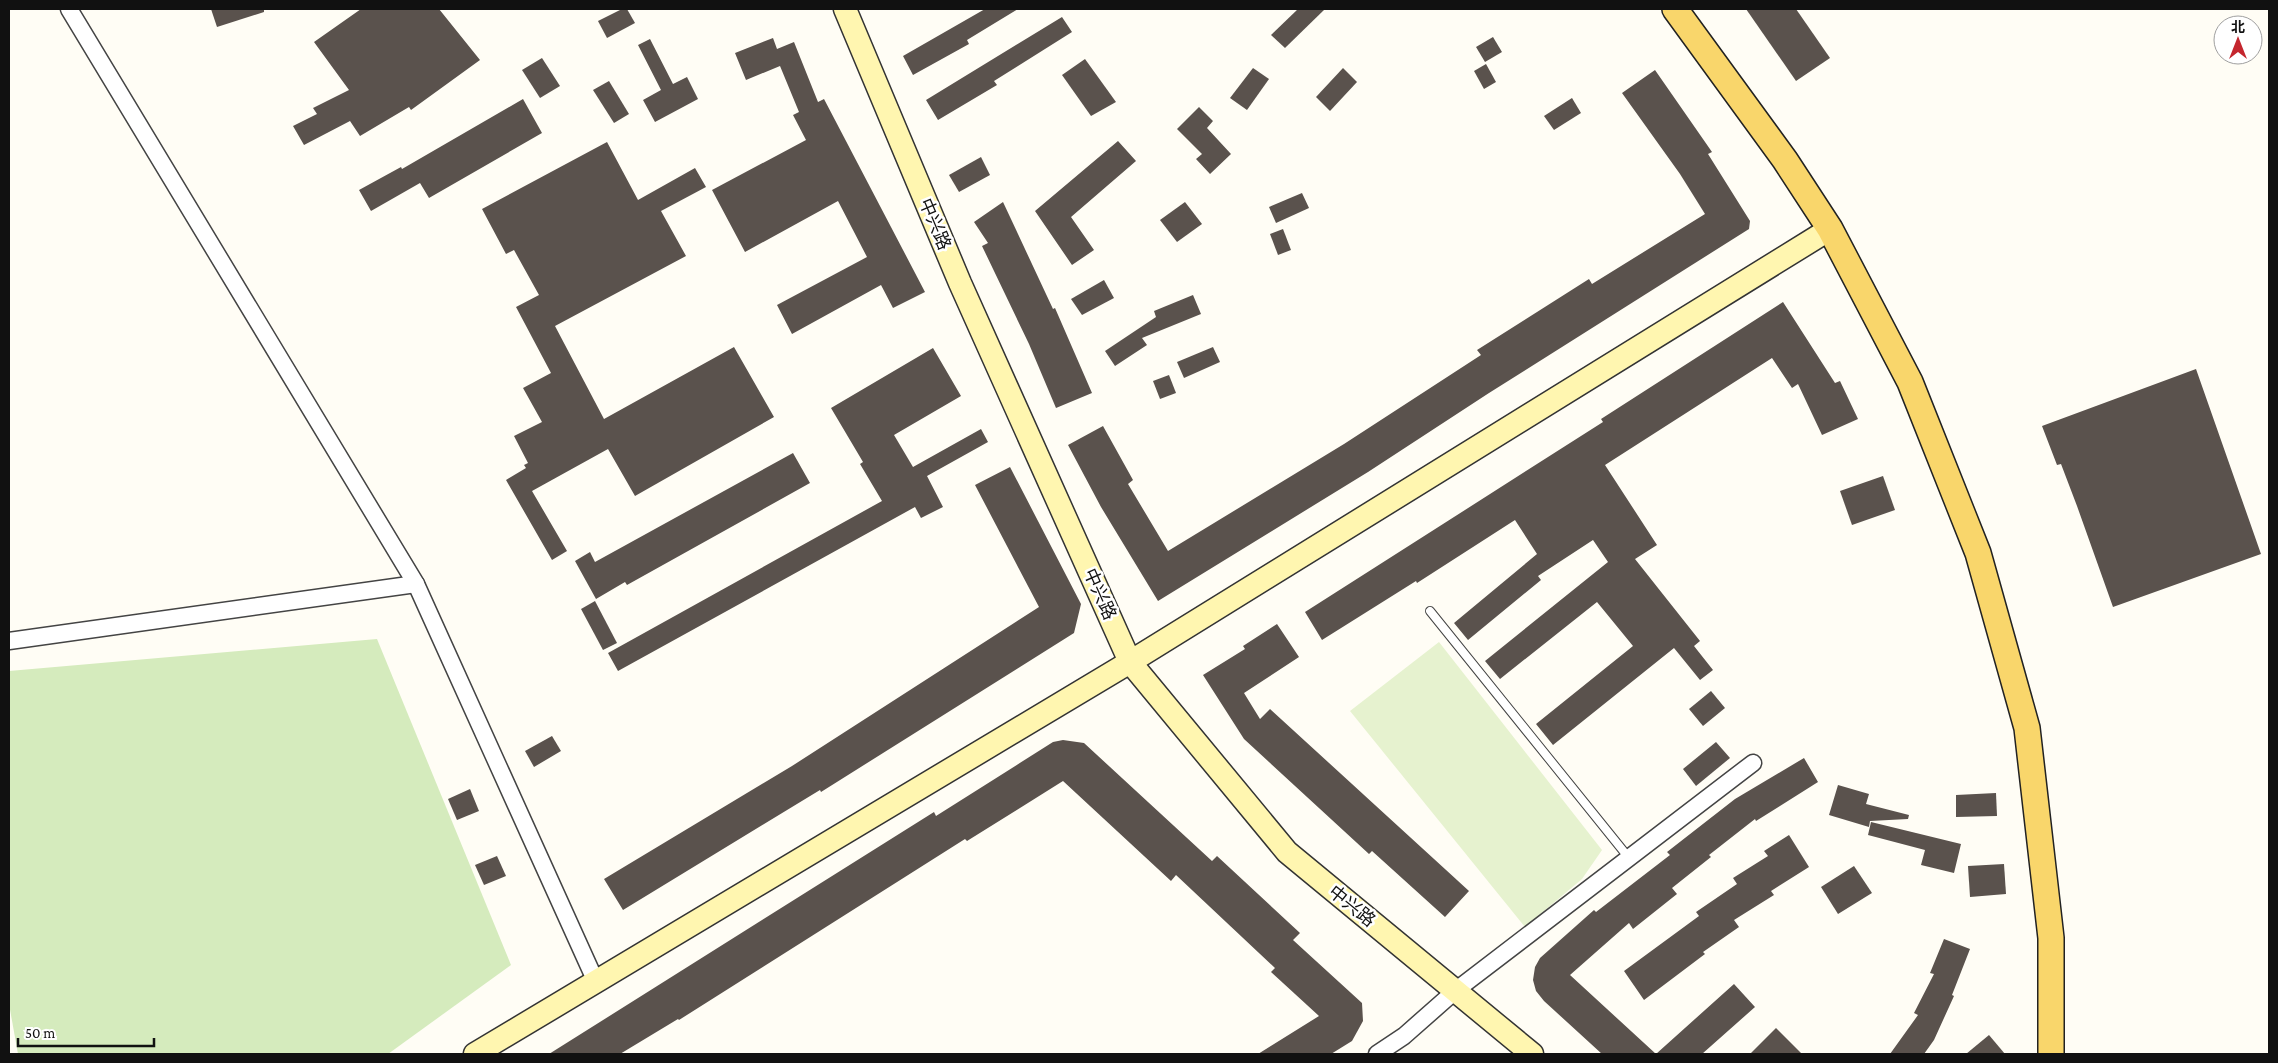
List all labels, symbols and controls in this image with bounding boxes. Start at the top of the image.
north arrow [2213,15,2263,65]
text: 北 [2231,19,2245,35]
street label: 中兴路 [915,195,955,253]
street label: 中兴路 [1080,565,1120,623]
street label: 中兴路 [1325,881,1379,931]
scale bar [18,1016,154,1048]
text: 50 m [25,1025,55,1041]

